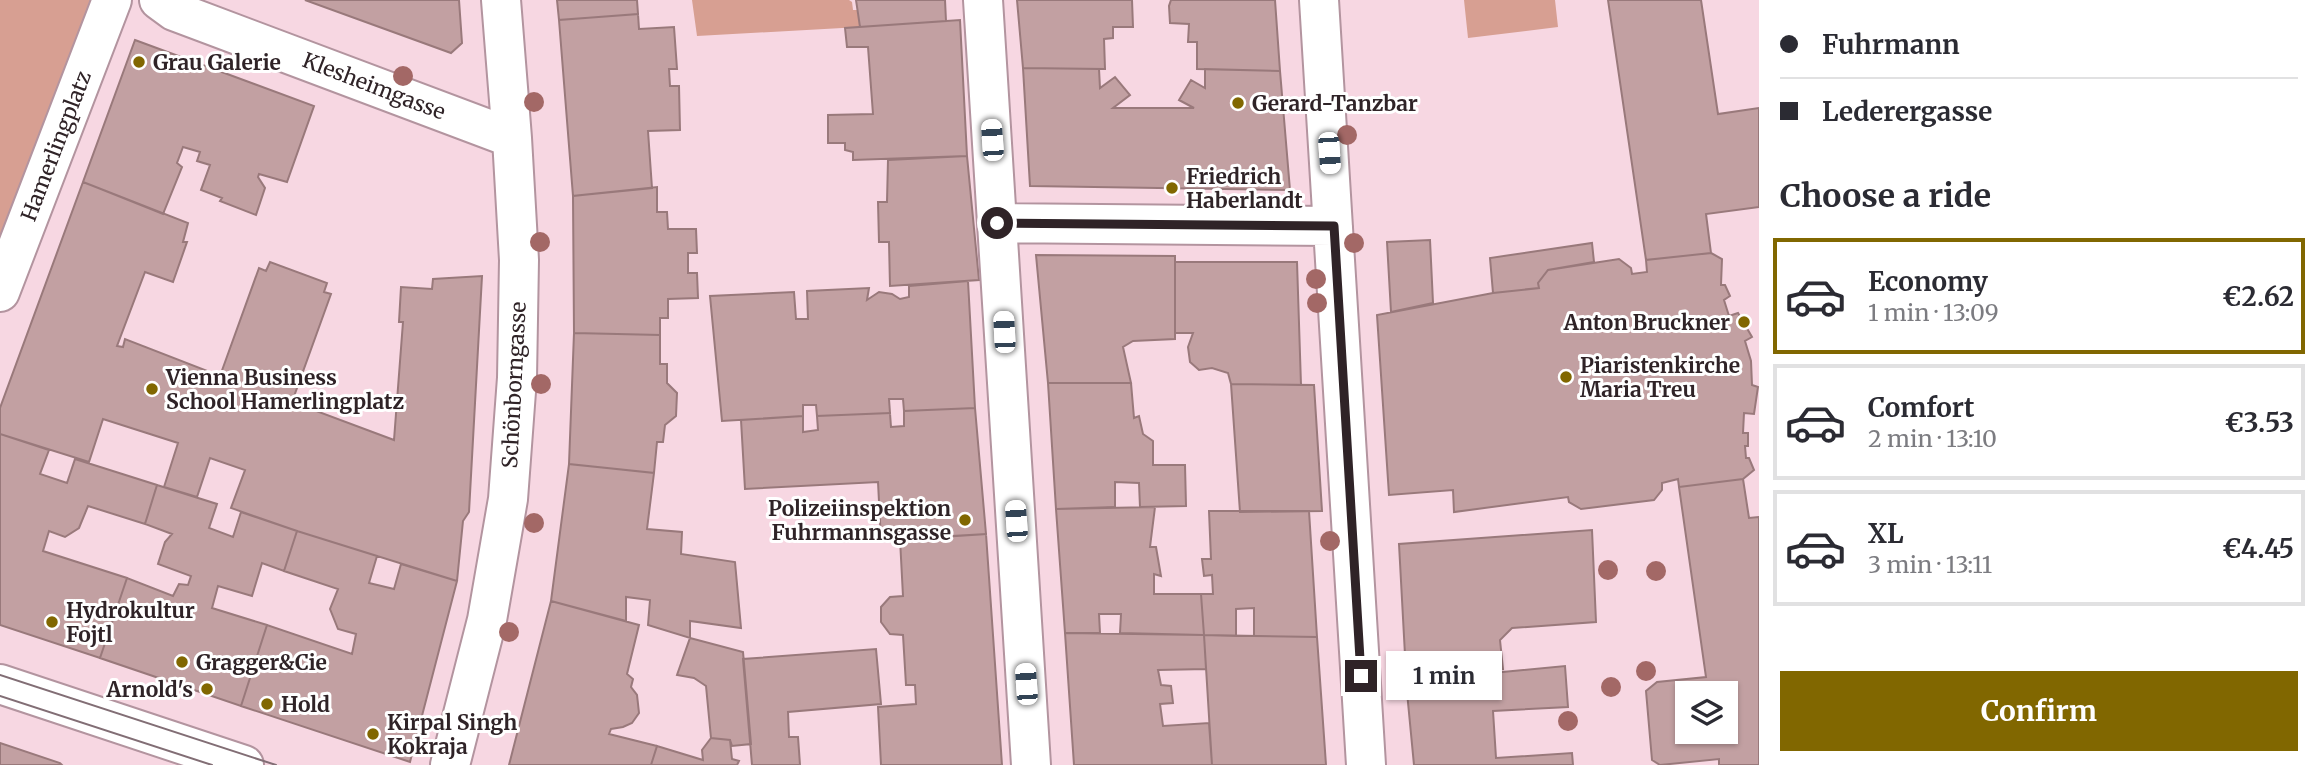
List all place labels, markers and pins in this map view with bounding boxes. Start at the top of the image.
place label: Grau Galerie [153,49,281,76]
marker: Grau Galerie [131,54,147,70]
place label: Gerard-Tanzbar [1252,90,1418,117]
marker: Gerard-Tanzbar [1230,95,1246,111]
place label: Friedrich Haberlandt [1186,163,1303,214]
marker: Friedrich Haberlandt [1164,180,1180,196]
place label: Anton Bruckner [1563,309,1730,336]
marker: Anton Bruckner [1736,314,1752,330]
place label: Piaristenkirche Maria Treu [1580,352,1740,403]
place label: Vienna Business School Hamerlingplatz [165,364,405,415]
marker: Piaristenkirche Maria Treu [1558,369,1574,385]
marker: Vienna Business School Hamerlingplatz [144,381,160,397]
place label: Polizeiinspektion Fuhrmannsgasse [768,495,951,546]
marker: Polizeiinspektion Fuhrmannsgasse [957,512,973,528]
place label: Hydrokultur Fojtl [66,597,195,648]
marker: Hydrokultur Fojtl [44,614,60,630]
place label: Gragger&Cie [196,649,327,676]
marker: Gragger&Cie [174,654,190,670]
place label: Arnold's [106,676,193,703]
marker: Arnold's [199,681,215,697]
place label: Hold [281,691,330,718]
marker: Hold [259,696,275,712]
place label: Kirpal Singh Kokraja [387,709,517,760]
marker: Kirpal Singh Kokraja [365,726,381,742]

